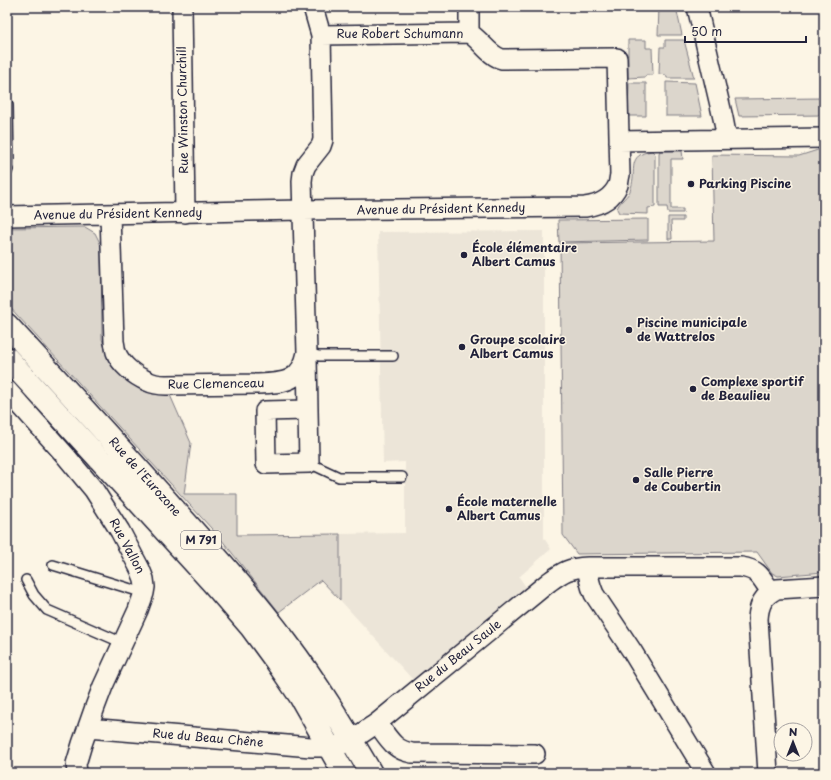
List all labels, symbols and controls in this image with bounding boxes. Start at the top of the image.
scale bar [685,18,806,44]
text: 50 m [691,22,722,40]
street label: Rue Robert Schumann [336,24,464,42]
street label: Rue Winston Churchill [172,46,192,174]
place label: Parking Piscine [699,174,792,192]
marker: Parking Piscine [686,179,696,189]
street label: Avenue du Président Kennedy [357,198,525,218]
street label: Avenue du Président Kennedy [34,203,202,223]
place label: École élémentaire Albert Camus [472,238,577,270]
marker: École élémentaire Albert Camus [459,250,469,260]
place label: Piscine municipale de Wattrelos [637,313,747,345]
marker: Piscine municipale de Wattrelos [624,325,634,335]
place label: Groupe scolaire Albert Camus [470,330,566,362]
marker: Groupe scolaire Albert Camus [457,342,467,352]
place label: Complexe sportif de Beaulieu [701,372,805,404]
street label: Rue Clemenceau [167,373,265,393]
marker: Complexe sportif de Beaulieu [688,384,698,394]
street label: Rue de l'Eurozone [105,433,186,520]
place label: Salle Pierre de Coubertin [644,463,721,495]
marker: Salle Pierre de Coubertin [631,475,641,485]
place label: École maternelle Albert Camus [457,492,557,524]
marker: École maternelle Albert Camus [444,504,454,514]
street label: Rue Vallon [106,515,150,576]
road number: M 791 [181,531,221,549]
street label: Rue du Beau Saule [410,615,505,696]
north arrow [773,722,813,762]
street label: Rue du Beau Chêne [152,723,265,751]
text: N [789,723,798,740]

